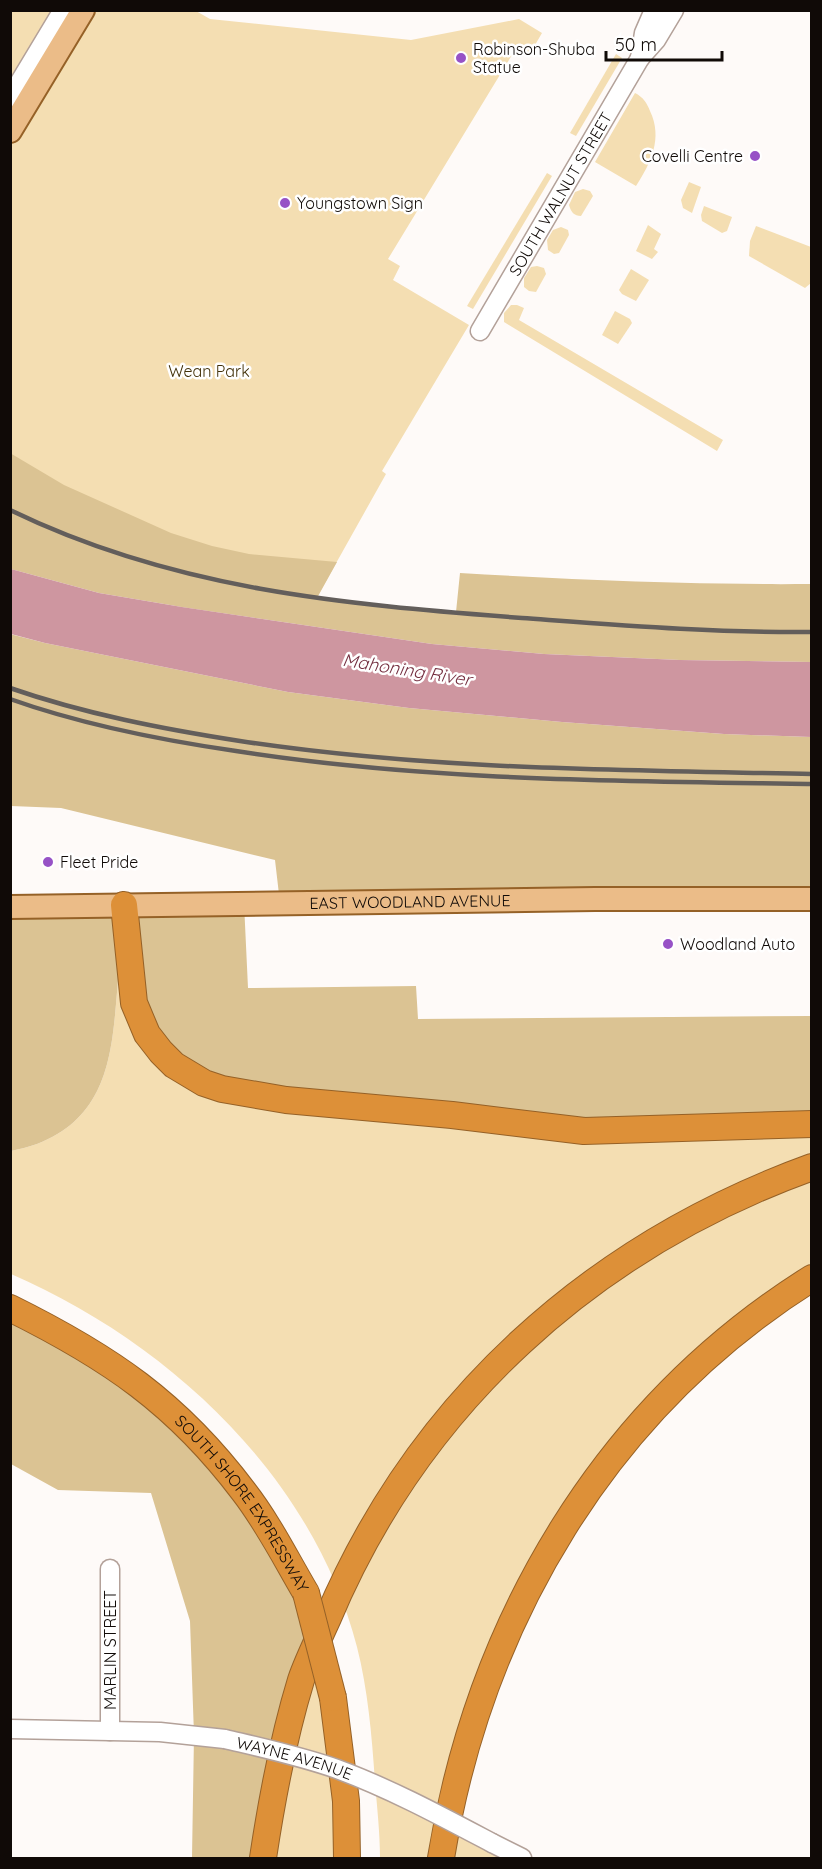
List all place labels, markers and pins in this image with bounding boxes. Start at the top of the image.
place label: Robinson-Shuba Statue [473,39,595,77]
marker: Robinson-Shuba Statue [454,51,468,65]
place label: Covelli Centre [641,146,743,166]
marker: Covelli Centre [748,149,762,163]
place label: Youngstown Sign [297,193,423,213]
marker: Youngstown Sign [278,196,292,210]
place label: Fleet Pride [60,852,138,872]
marker: Fleet Pride [41,855,55,869]
place label: Woodland Auto [680,934,795,954]
marker: Woodland Auto [661,937,675,951]

